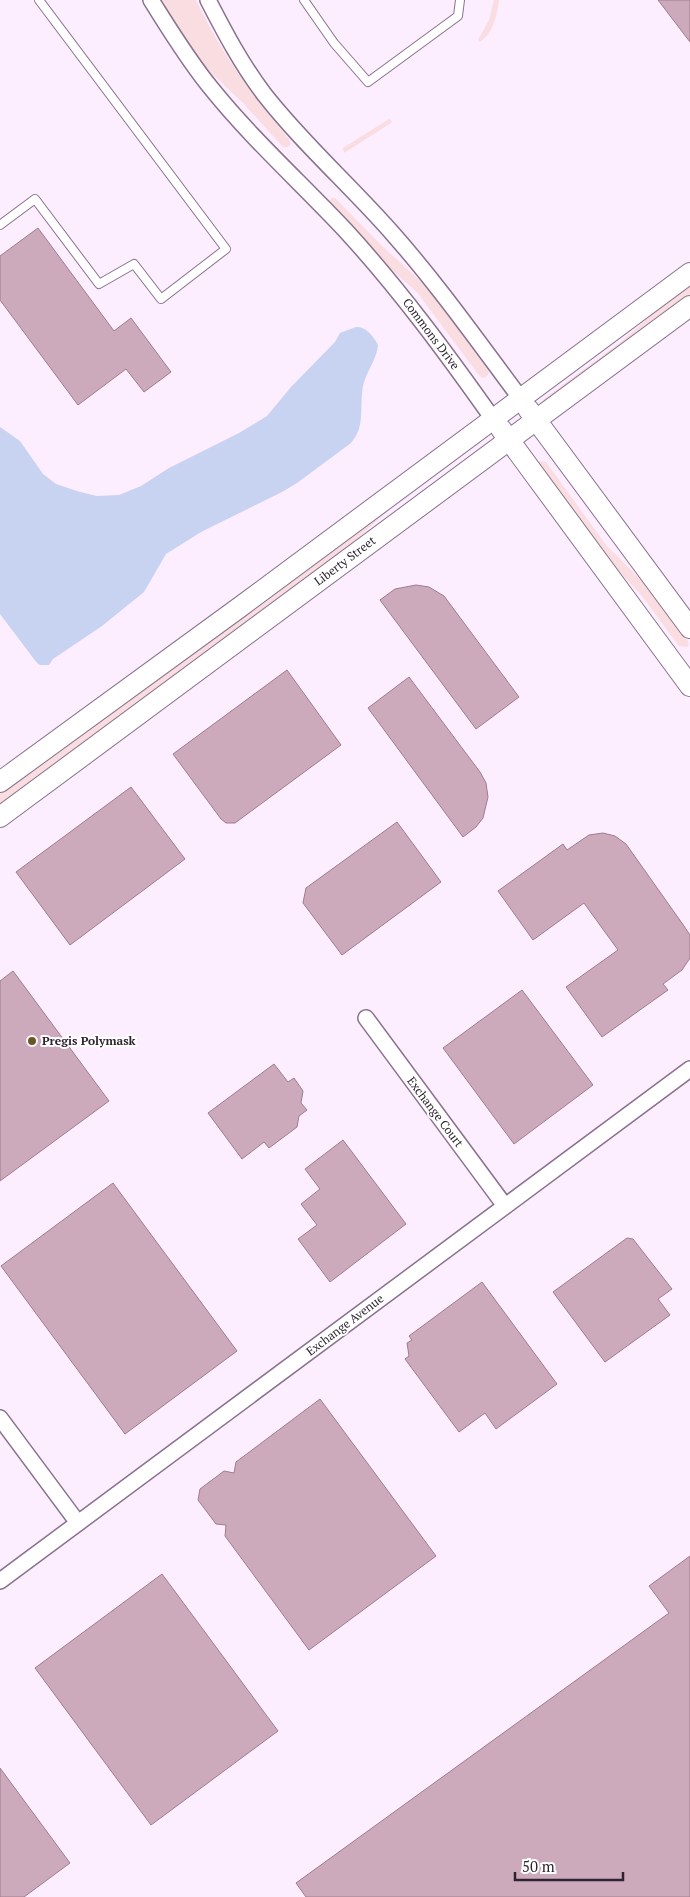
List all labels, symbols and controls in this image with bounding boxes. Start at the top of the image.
street label: Commons Drive [400,295,463,372]
street label: Liberty Street [311,532,379,589]
place label: Pregis Polymask [42,1033,136,1048]
marker: Pregis Polymask [26,1035,38,1047]
street label: Exchange Court [404,1074,467,1150]
street label: Exchange Avenue [303,1291,386,1359]
scale bar [515,1850,622,1882]
text: 50 m [522,1856,555,1876]

